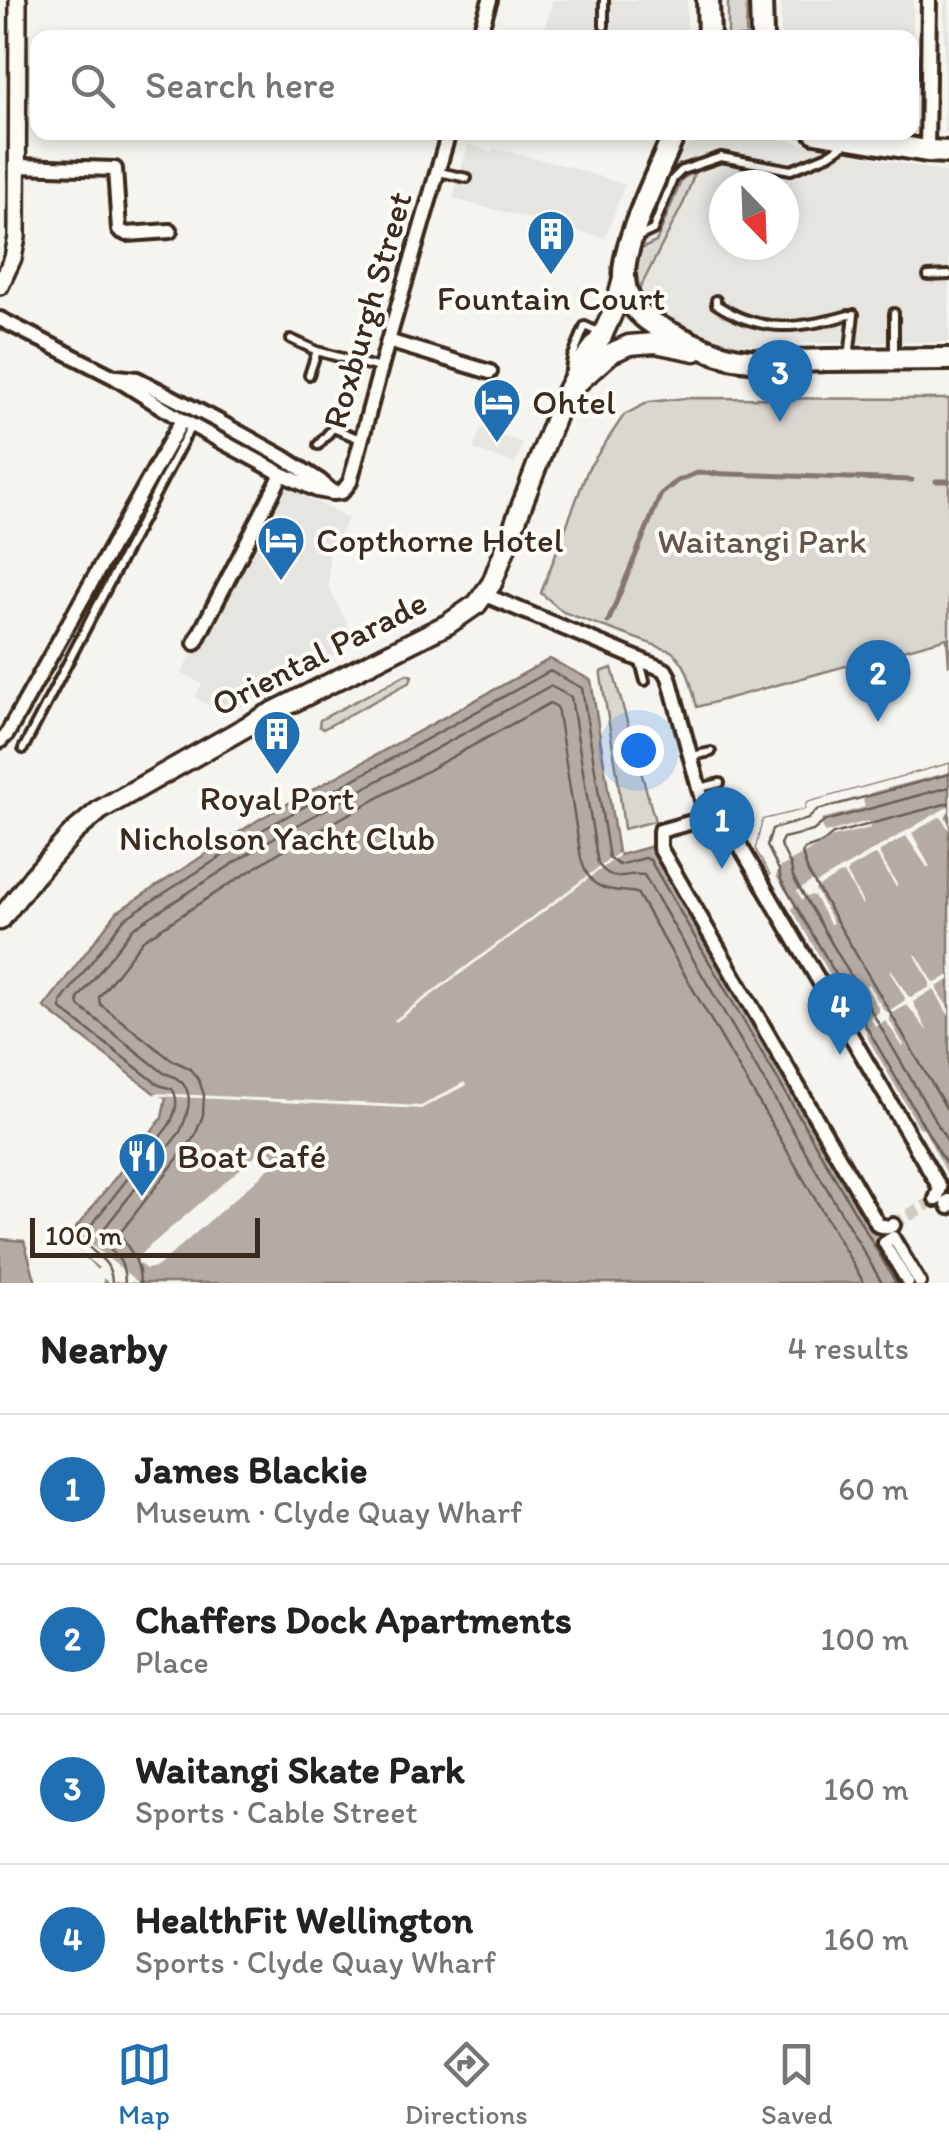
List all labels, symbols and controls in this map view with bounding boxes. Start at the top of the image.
search box [30,30,919,140]
icon: search [65,58,120,113]
text: Search here [145,62,336,108]
north arrow [709,170,799,260]
street label: Roxburgh Street [313,187,421,433]
building icon: Fountain Court [525,208,577,276]
place label: Fountain Court [437,277,665,319]
pin: 3 [748,340,812,422]
hotel icon: Ohtel [471,376,523,444]
place label: Ohtel [532,381,616,423]
hotel icon: Copthorne Hotel [255,514,307,582]
place label: Copthorne Hotel [316,519,564,561]
park label: Waitangi Park [657,520,867,562]
street label: Oriental Parade [204,581,434,725]
pin: 2 [846,640,910,722]
building icon: Royal Port Nicholson Yacht Club [251,708,303,776]
your location [613,725,664,776]
place label: Royal Port Nicholson Yacht Club [119,777,435,859]
pin: 1 [690,786,754,869]
pin: 4 [808,972,872,1055]
restaurant icon: Boat Café [116,1130,168,1198]
place label: Boat Café [177,1135,326,1177]
scale bar [30,1213,260,1258]
text: 100 m [45,1218,122,1252]
text: Nearby [40,1323,167,1374]
text: 4 results [788,1329,909,1367]
text: James Blackie [135,1447,368,1493]
text: 1 [65,1470,80,1508]
text: 60 m [838,1470,909,1508]
text: Museum · Clyde Quay Wharf [135,1493,522,1531]
text: Chaffers Dock Apartments [135,1597,572,1643]
text: 2 [64,1620,81,1658]
text: 100 m [821,1620,909,1658]
text: Place [135,1643,209,1681]
text: Waitangi Skate Park [135,1747,465,1793]
text: 3 [64,1770,81,1808]
text: 160 m [823,1770,909,1808]
text: Sports · Cable Street [135,1793,417,1831]
text: HealthFit Wellington [135,1897,473,1943]
text: 4 [63,1920,82,1958]
text: 160 m [823,1920,909,1958]
text: Sports · Clyde Quay Wharf [135,1943,496,1981]
tab: Map [117,2037,172,2131]
tab: Directions [405,2037,528,2131]
tab: Saved [761,2037,832,2131]

